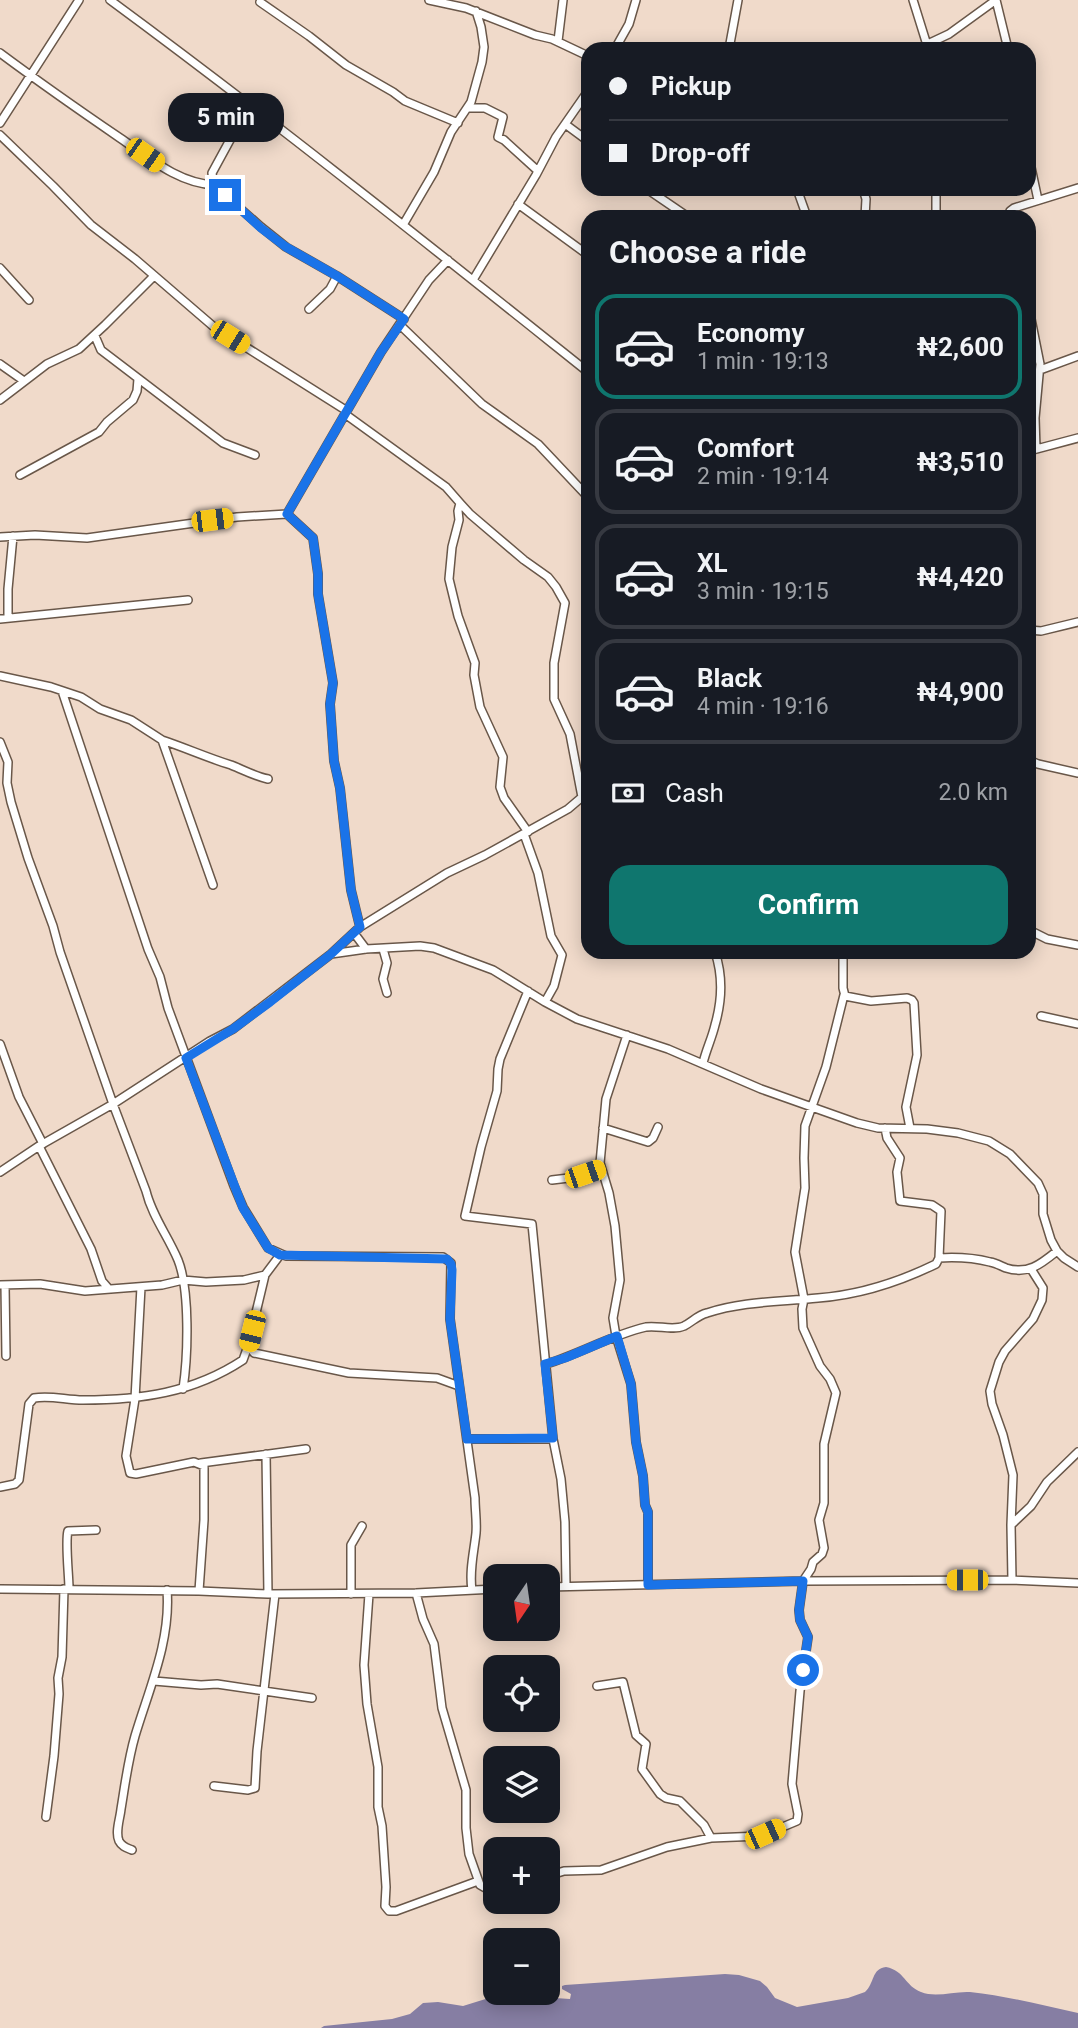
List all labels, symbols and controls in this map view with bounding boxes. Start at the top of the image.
text: Pickup [651,71,731,101]
callout: 5 min [167,94,283,142]
text: 5 min [197,104,255,131]
car [122,134,169,176]
text: Drop-off [651,138,750,168]
route end [209,179,241,211]
text: Choose a ride [609,233,806,271]
icon: car [613,315,676,378]
car [207,317,254,357]
text: Economy [697,318,804,348]
text: ₦2,600 [917,332,1004,362]
text: 1 min · 19:13 [697,348,829,375]
icon: car [613,430,676,493]
text: Comfort [697,433,794,463]
text: ₦3,510 [917,447,1004,477]
text: 2 min · 19:14 [697,463,829,490]
car [190,507,235,533]
icon: car [613,545,676,608]
text: XL [697,548,728,578]
text: ₦4,420 [917,562,1004,592]
text: 3 min · 19:15 [697,578,829,605]
icon: car [613,660,676,723]
text: Black [697,663,762,693]
text: ₦4,900 [917,677,1004,707]
text: 4 min · 19:16 [697,693,829,720]
icon: cash [609,774,647,812]
text: Cash [665,778,724,808]
text: 2.0 km [939,779,1008,806]
button: Confirm [609,865,1008,945]
car [562,1157,609,1191]
car [237,1308,268,1354]
north arrow [483,1564,560,1642]
map controls [483,1564,560,2005]
car [947,1570,989,1591]
route start [787,1654,819,1686]
button: locate [483,1655,560,1732]
button: layers [483,1746,560,1823]
car [742,1816,789,1852]
button: + [483,1837,560,1914]
button: − [483,1928,560,2005]

